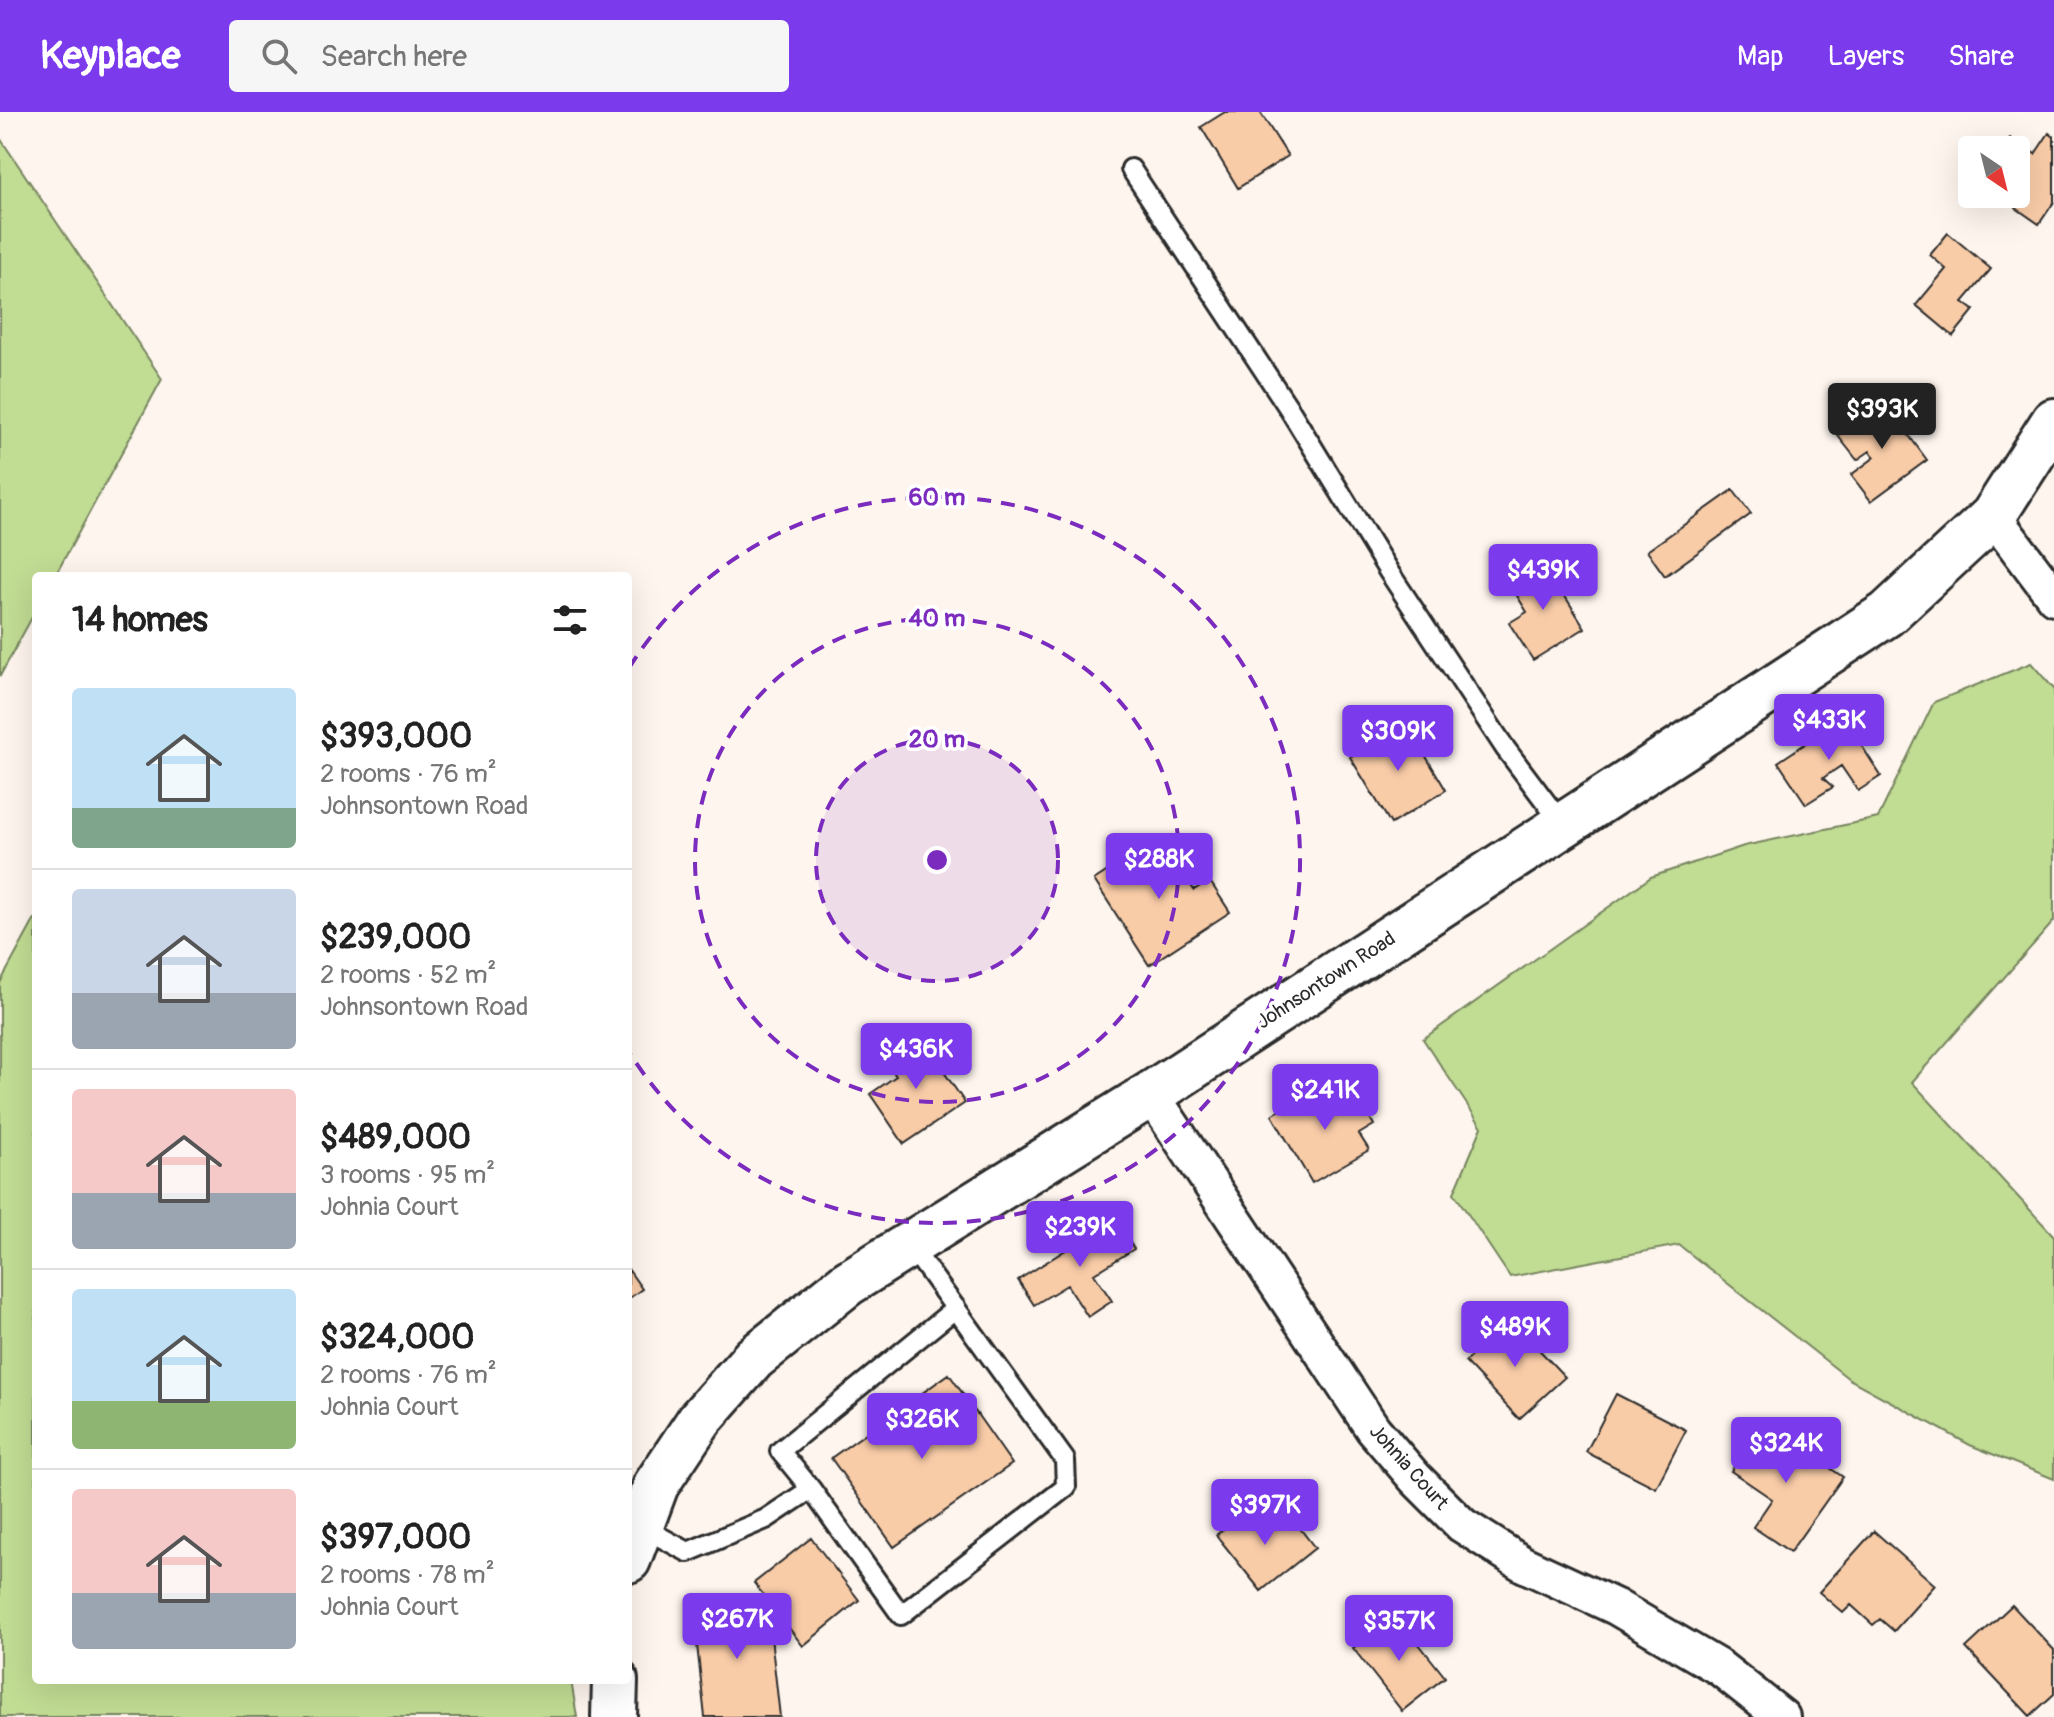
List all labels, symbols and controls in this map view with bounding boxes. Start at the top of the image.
search box [229,20,789,92]
text: Keyplace [40,32,181,80]
icon: search [257,34,301,78]
text: Search here [321,38,467,75]
text: Map [1737,39,1783,74]
text: Layers [1827,39,1904,74]
text: Share [1948,39,2014,74]
north arrow [1958,136,2030,208]
map controls [1958,136,2030,208]
pin: $393K [1826,383,1938,451]
text: $393K [1846,393,1918,425]
text: 60 m [909,483,965,512]
pin: $439K [1487,544,1599,612]
text: $439K [1507,554,1579,586]
icon: filters [548,598,592,642]
text: 14 homes [72,599,208,642]
text: 40 m [909,604,965,633]
pin: $433K [1773,694,1885,762]
text: $433K [1792,704,1866,736]
pin: $309K [1342,705,1454,773]
text: $393,000 [320,715,472,758]
text: $309K [1360,715,1436,747]
icon: home [136,720,232,816]
text: 20 m [909,725,965,754]
text: 2 rooms · 76 m² [320,758,497,790]
text: Johnsontown Road [320,790,529,822]
pin: $288K [1103,833,1215,901]
text: $288K [1124,843,1194,875]
centre of rings [923,846,951,874]
text: $239,000 [320,916,471,959]
icon: home [136,921,232,1017]
street label: Johnsontown Road [1252,926,1400,1034]
text: 2 rooms · 52 m² [320,959,496,991]
text: Johnsontown Road [320,991,529,1023]
pin: $436K [860,1023,972,1091]
text: $436K [879,1033,953,1065]
pin: $241K [1269,1064,1381,1132]
text: $241K [1290,1074,1360,1106]
text: $489,000 [320,1116,471,1159]
icon: home [136,1121,232,1217]
text: 3 rooms · 95 m² [320,1159,495,1191]
text: Johnia Court [320,1191,459,1223]
pin: $239K [1024,1201,1136,1269]
text: $239K [1044,1211,1116,1243]
pin: $489K [1459,1301,1571,1369]
text: $489K [1479,1311,1551,1343]
text: $324,000 [320,1316,474,1359]
icon: home [136,1321,232,1417]
text: 2 rooms · 76 m² [320,1359,497,1391]
text: Johnia Court [320,1391,459,1423]
pin: $326K [866,1393,978,1461]
text: $326K [885,1403,959,1435]
pin: $324K [1730,1417,1842,1485]
street label: Johnia Court [1364,1419,1455,1516]
text: $324K [1749,1427,1823,1459]
pin: $397K [1209,1479,1321,1547]
text: $397K [1229,1489,1301,1521]
text: $397,000 [320,1516,471,1559]
icon: home [136,1521,232,1617]
text: 2 rooms · 78 m² [320,1559,495,1591]
text: Johnia Court [320,1591,459,1623]
pin: $267K [681,1593,793,1661]
pin: $357K [1343,1595,1455,1663]
text: $267K [701,1603,773,1635]
text: $357K [1363,1605,1435,1637]

